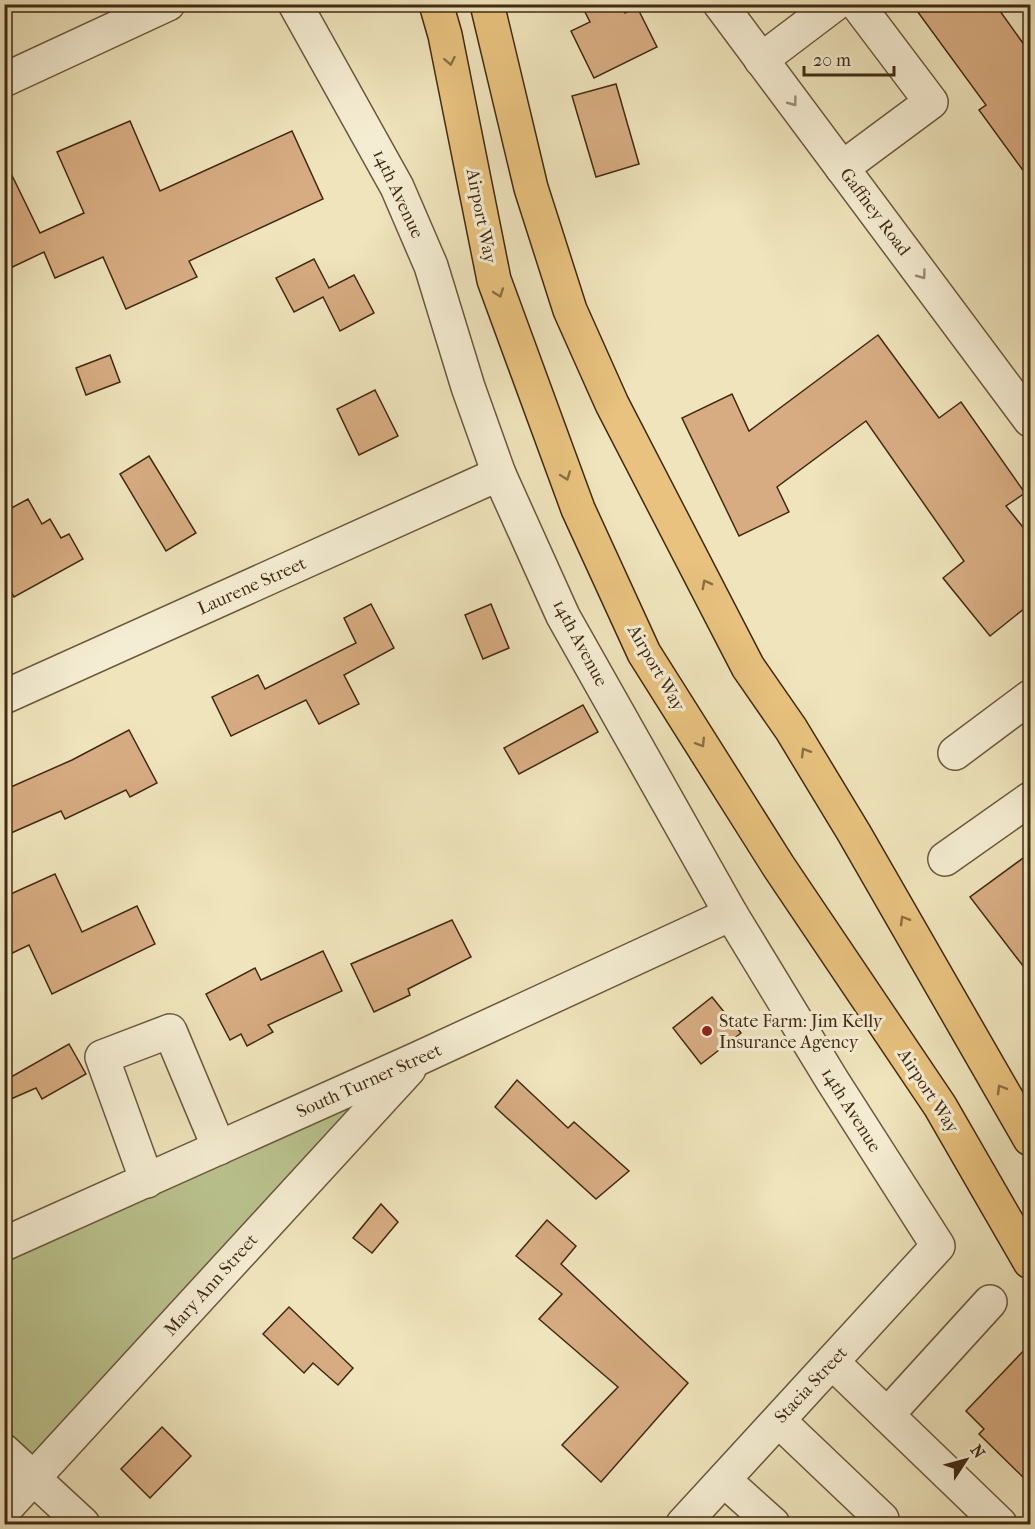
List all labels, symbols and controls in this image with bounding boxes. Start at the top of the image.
scale bar [804,39,894,77]
text: 20 m [813,50,851,71]
one-way arrow [443,56,456,66]
one-way arrow [785,95,796,106]
street label: 14th Avenue [368,146,428,242]
street label: Gaffney Road [835,164,915,260]
street label: Airport Way [461,166,501,267]
one-way arrow [915,268,926,279]
one-way arrow [492,287,504,298]
one-way arrow [558,470,571,481]
street label: Laurene Street [195,552,310,619]
one-way arrow [702,580,713,590]
street label: 14th Avenue [548,596,612,690]
street label: Airport Way [622,620,690,716]
one-way arrow [693,737,705,747]
one-way arrow [800,748,812,758]
one-way arrow [900,916,911,926]
place label: State Farm: Jim Kelly Insurance Agency [719,1011,884,1053]
marker: State Farm: Jim Kelly Insurance Agency [700,1024,714,1038]
street label: South Turner Street [293,1039,445,1122]
street label: Airport Way [893,1044,964,1138]
street label: 14th Avenue [817,1064,885,1156]
one-way arrow [997,1085,1009,1095]
street label: Mary Ann Street [160,1229,263,1340]
street label: Stacia Street [770,1342,852,1428]
north arrow [936,1430,996,1490]
text: N [966,1441,989,1463]

